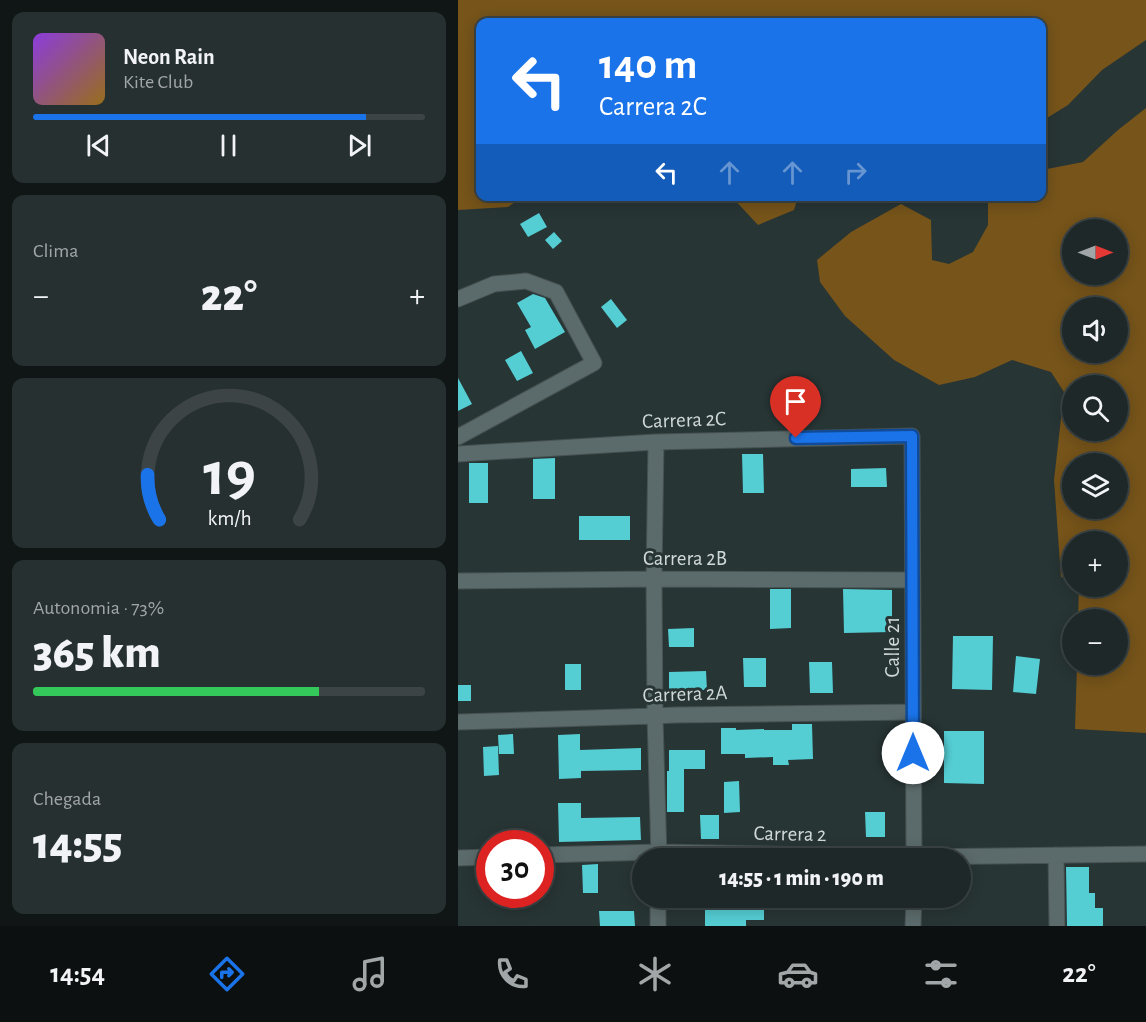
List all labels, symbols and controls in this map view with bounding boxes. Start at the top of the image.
icon: left [500,42,578,120]
text: 140 m [599,44,697,86]
text: Neon Rain [123,46,215,68]
text: Kite Club [123,72,193,92]
text: Carrera 2C [599,93,707,120]
icon: previous [82,129,115,162]
icon: pause [212,129,245,162]
icon: next [343,129,376,162]
icon: left [650,156,683,189]
icon: ahead [713,156,746,189]
icon: ahead [776,156,809,189]
icon: right [839,156,872,189]
north arrow [1062,219,1128,285]
map controls [1062,219,1128,675]
text: Clima [33,241,78,261]
text: 22° [201,274,257,319]
text: − [33,280,49,313]
text: + [409,280,425,313]
button: sound [1062,297,1128,363]
button: search [1062,375,1128,441]
pin [770,376,821,438]
icon: arrive [779,385,812,418]
street label: Carrera 2C [642,408,726,432]
text: 19 [203,444,255,506]
button: layers [1062,453,1128,519]
text: km/h [207,508,251,529]
button: + [1062,531,1128,597]
street label: Carrera 2B [643,548,727,569]
text: Autonomia · 73% [33,598,164,618]
button: − [1062,609,1128,675]
street label: Calle 21 [882,617,903,677]
text: 365 km [33,631,161,676]
street label: Carrera 2A [642,682,728,706]
position arrow [881,721,945,785]
text: Chegada [33,789,101,809]
text: 14:55 [33,822,122,867]
street label: Carrera 2 [753,823,827,845]
speed limit sign: 30 [476,830,554,908]
text: 14:55 · 1 min · 190 m [719,867,884,889]
icon: directions [206,953,248,995]
icon: music [349,953,391,995]
icon: phone [491,953,533,995]
icon: climate [634,953,676,995]
icon: car [777,953,819,995]
icon: filters [920,953,962,995]
text: 14:54 [50,960,105,987]
text: 22° [1062,960,1096,987]

